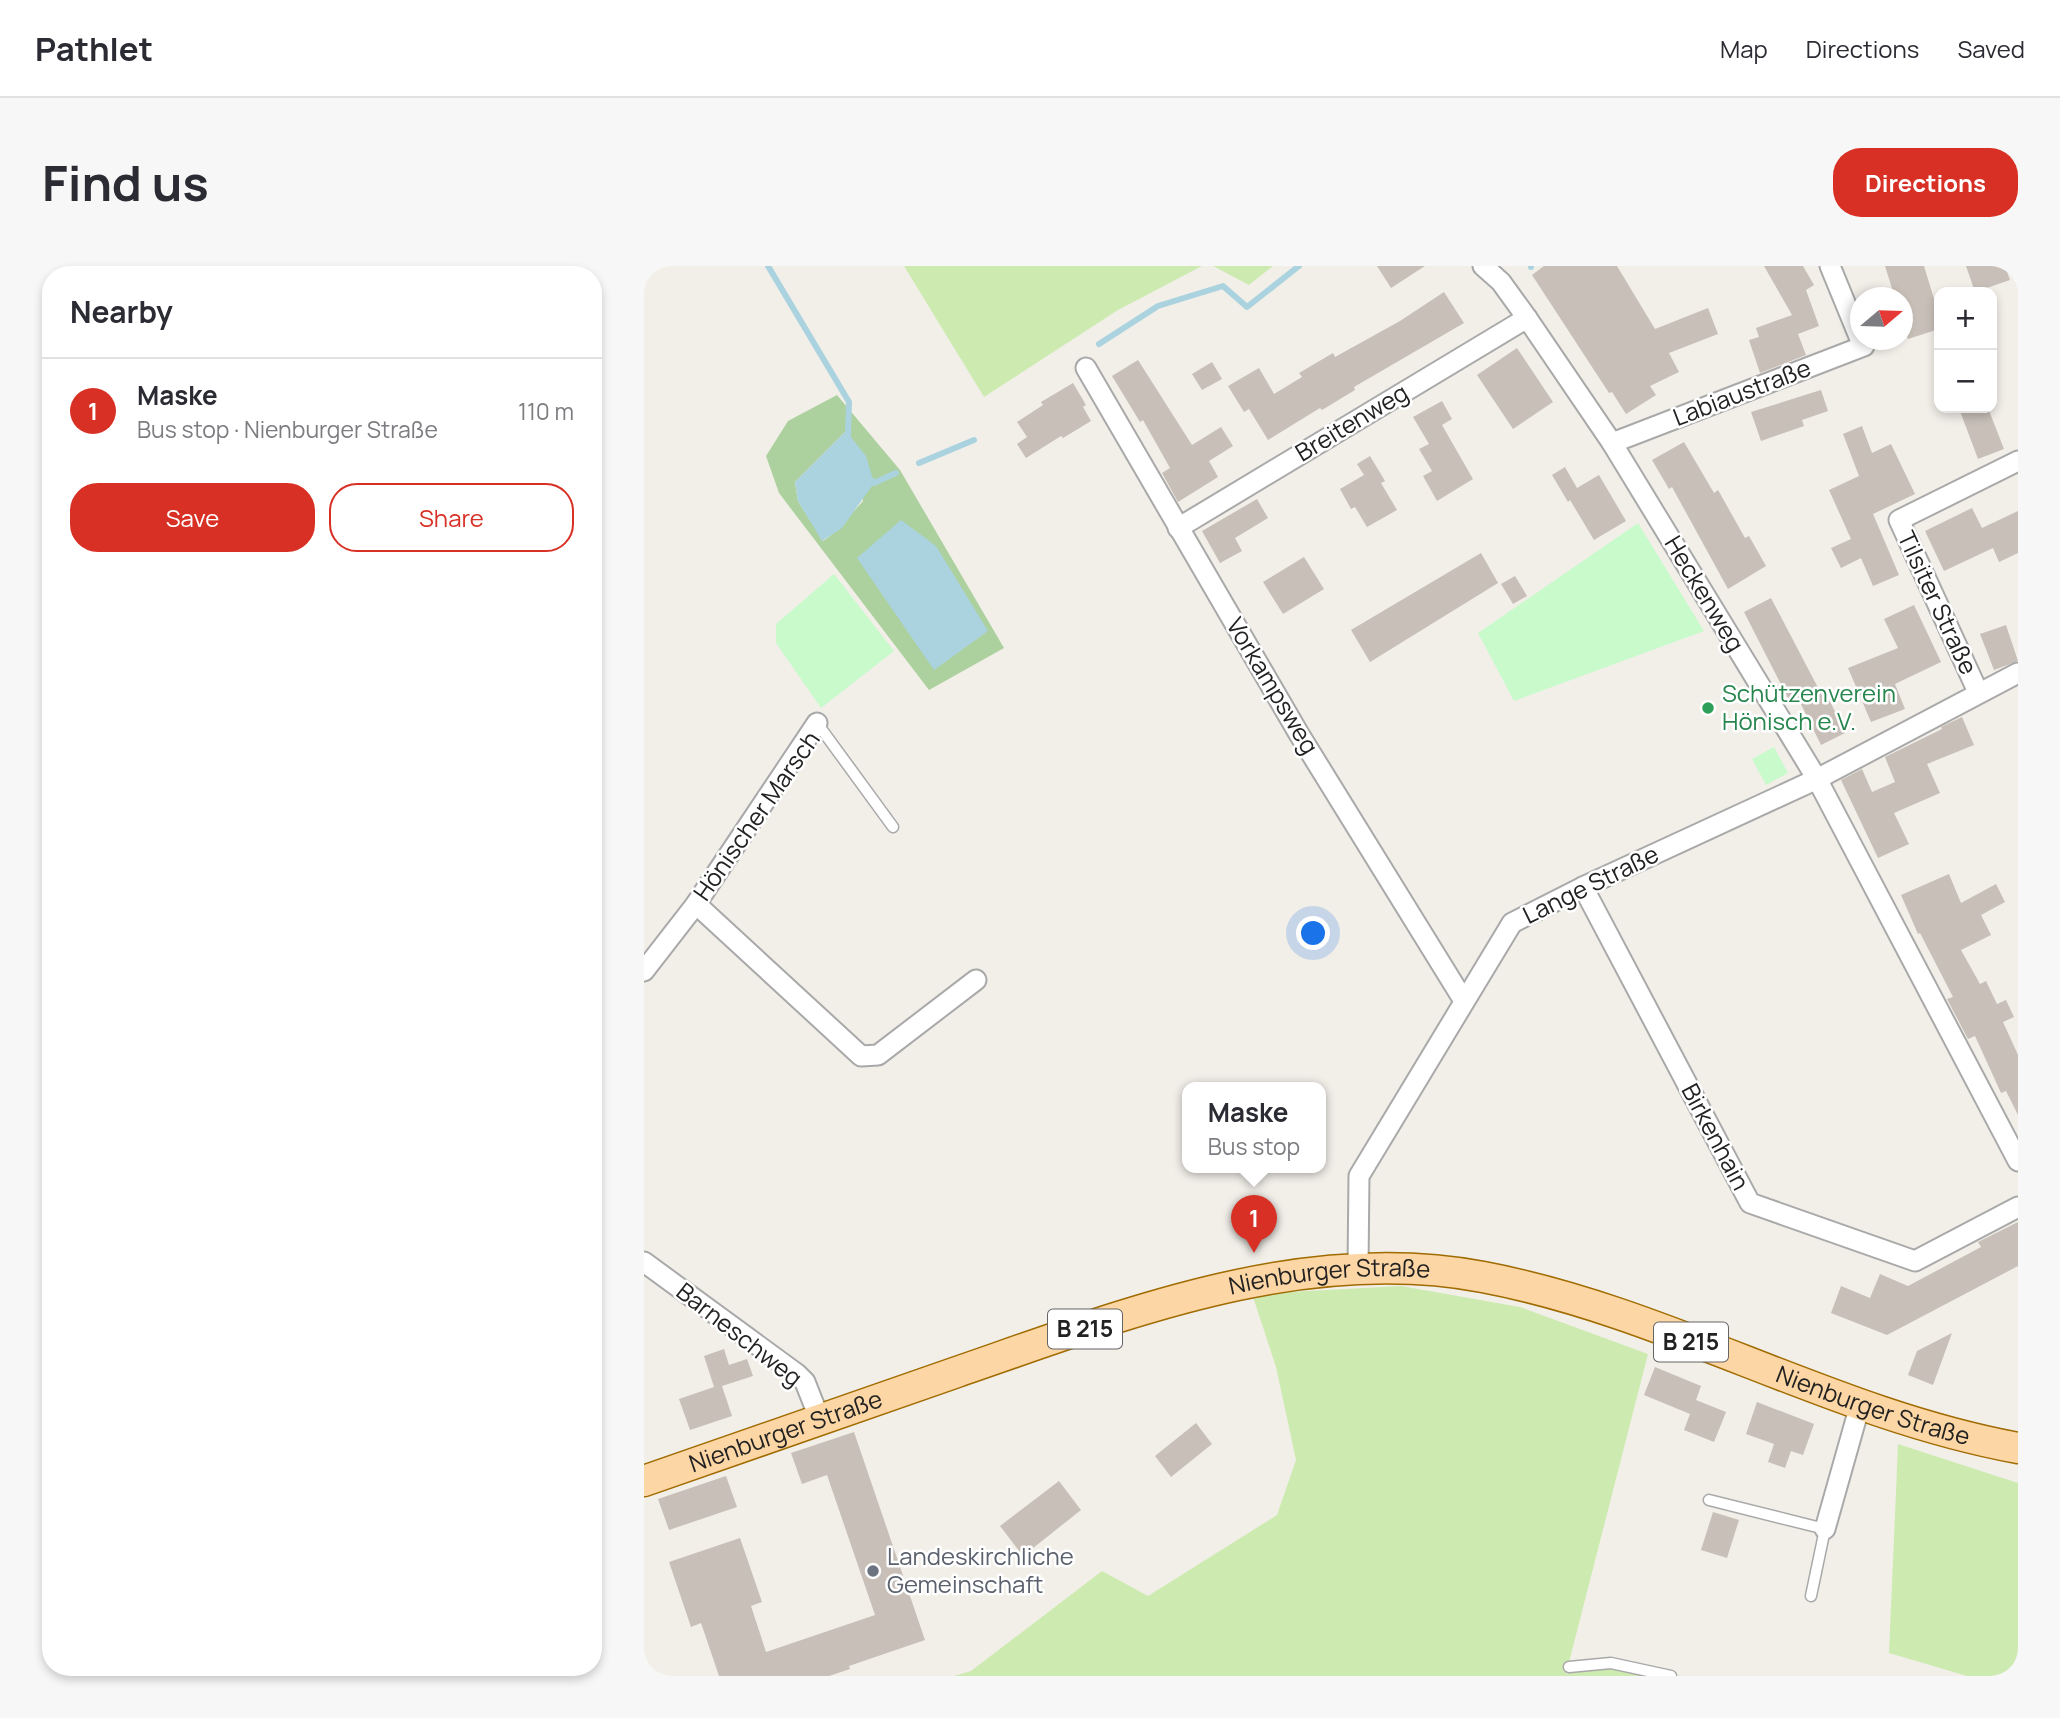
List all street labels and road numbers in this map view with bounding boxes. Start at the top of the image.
street label: Labiaustraße [1668,350,1815,433]
street label: Breitenweg [1289,375,1414,468]
street label: Tilsiter Straße [1891,525,1986,679]
street label: Heckenweg [1658,529,1753,657]
street label: Vorkampsweg [1220,611,1327,760]
street label: Hönischer Marsch [685,724,827,906]
street label: Lange Straße [1517,837,1664,931]
street label: Birkenhain [1675,1077,1758,1195]
street label: Nienburger Straße [1225,1250,1432,1302]
street label: Barneschweg [670,1274,810,1393]
road number: B 215 [1048,1310,1122,1348]
road number: B 215 [1654,1322,1728,1362]
street label: Nienburger Straße [1772,1357,1974,1452]
street label: Nienburger Straße [684,1381,886,1479]

